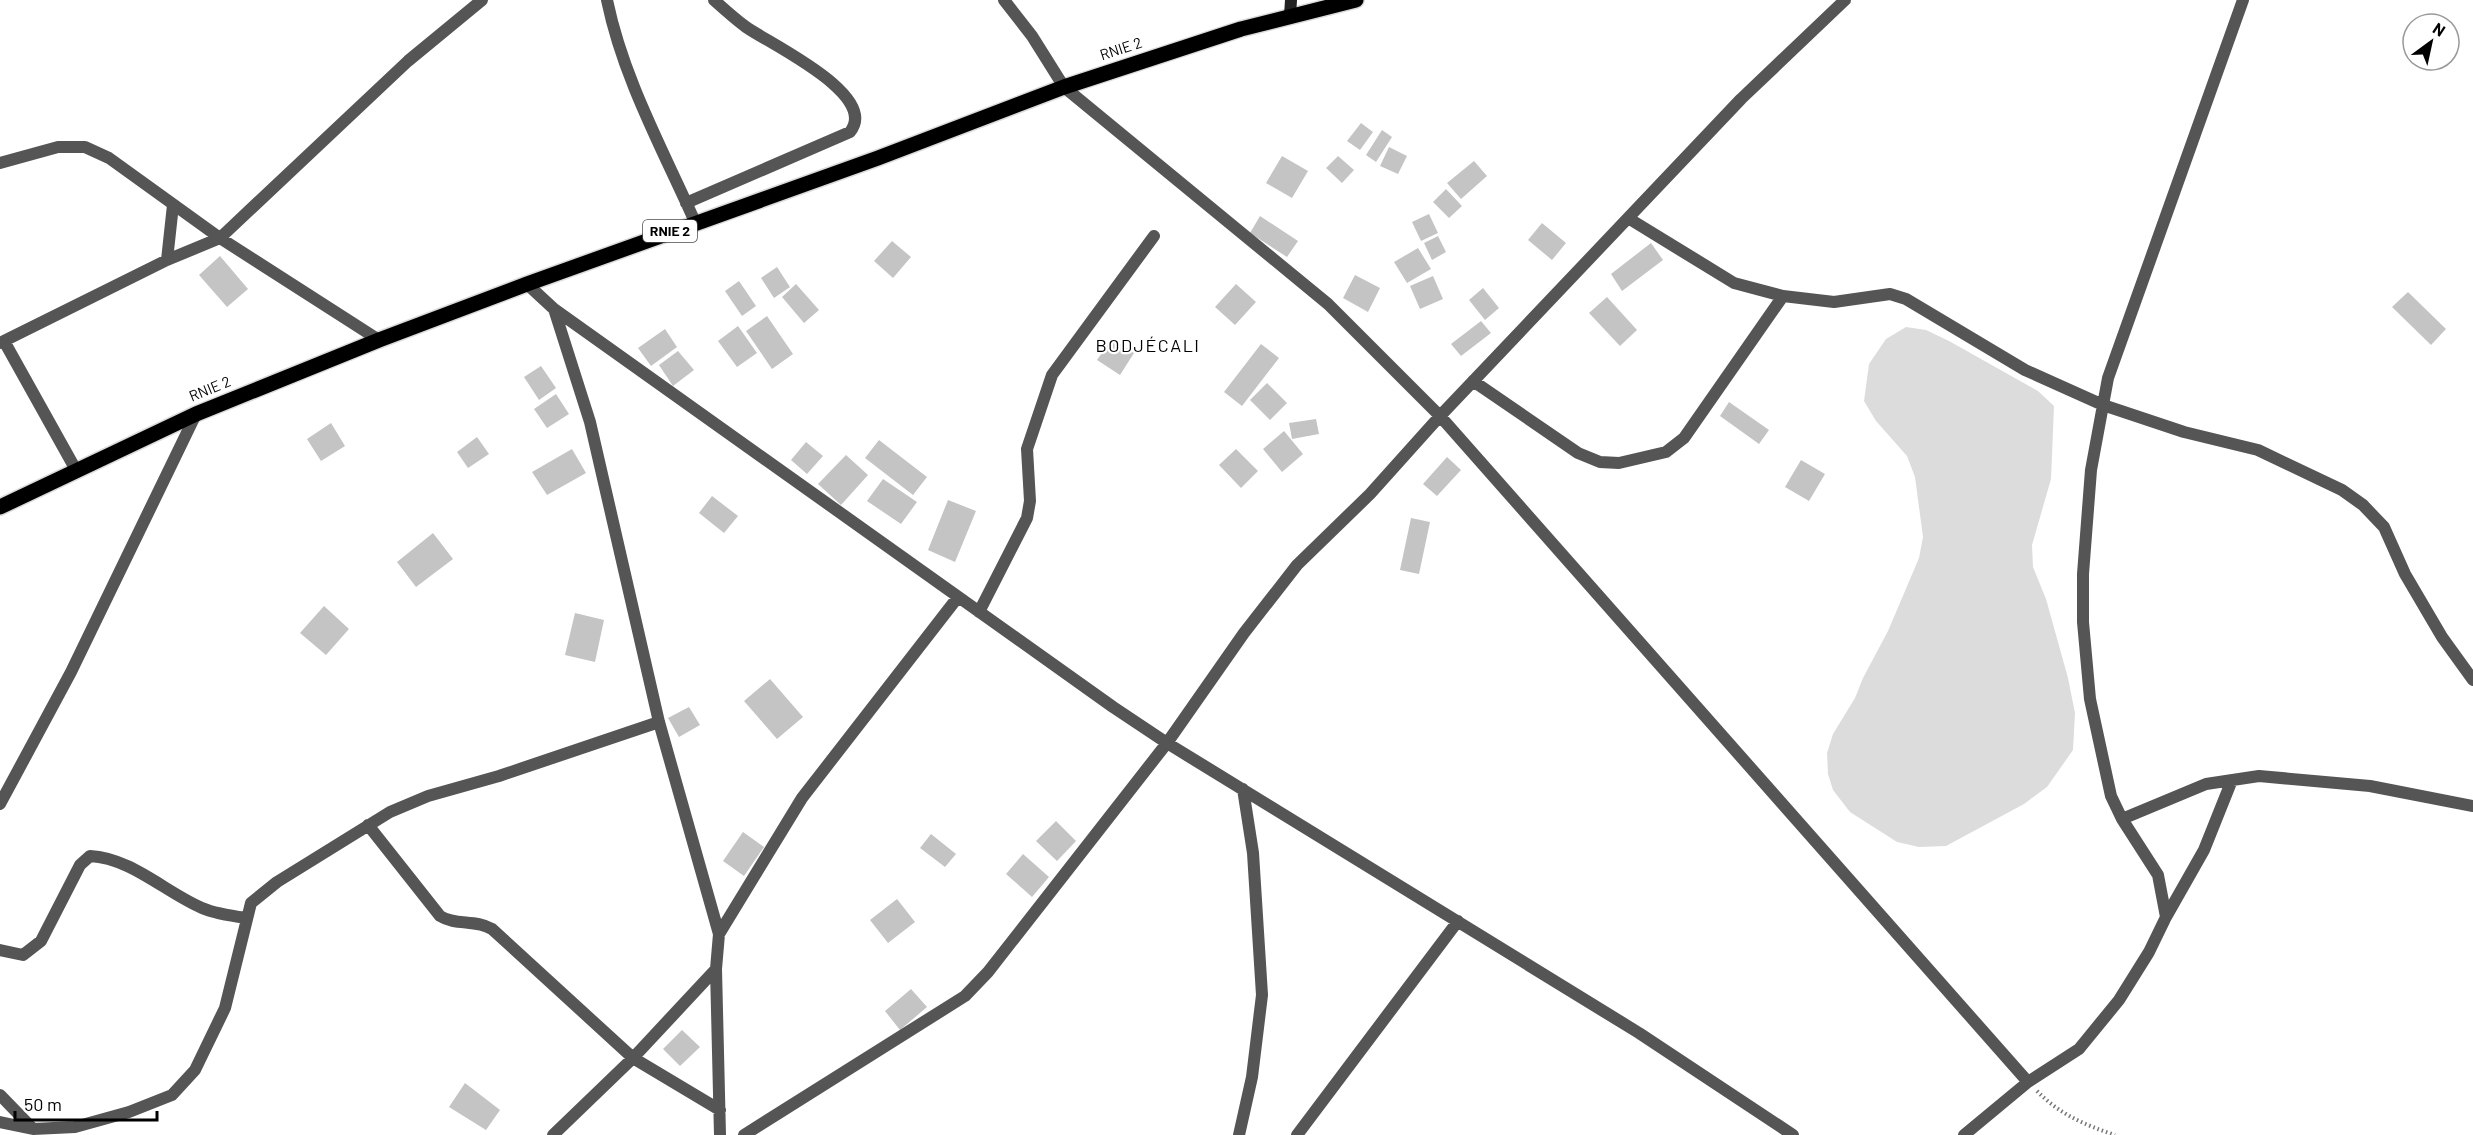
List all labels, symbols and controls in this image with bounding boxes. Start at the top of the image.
north arrow [2401,12,2461,72]
text: N [2430,18,2449,40]
street label: RNIE 2 [1097,33,1144,63]
road number: RNIE 2 [643,220,697,242]
district label: BODJÉCALI [1095,334,1201,356]
street label: RNIE 2 [186,372,233,405]
scale bar [15,1084,158,1122]
text: 50 m [24,1093,62,1115]

